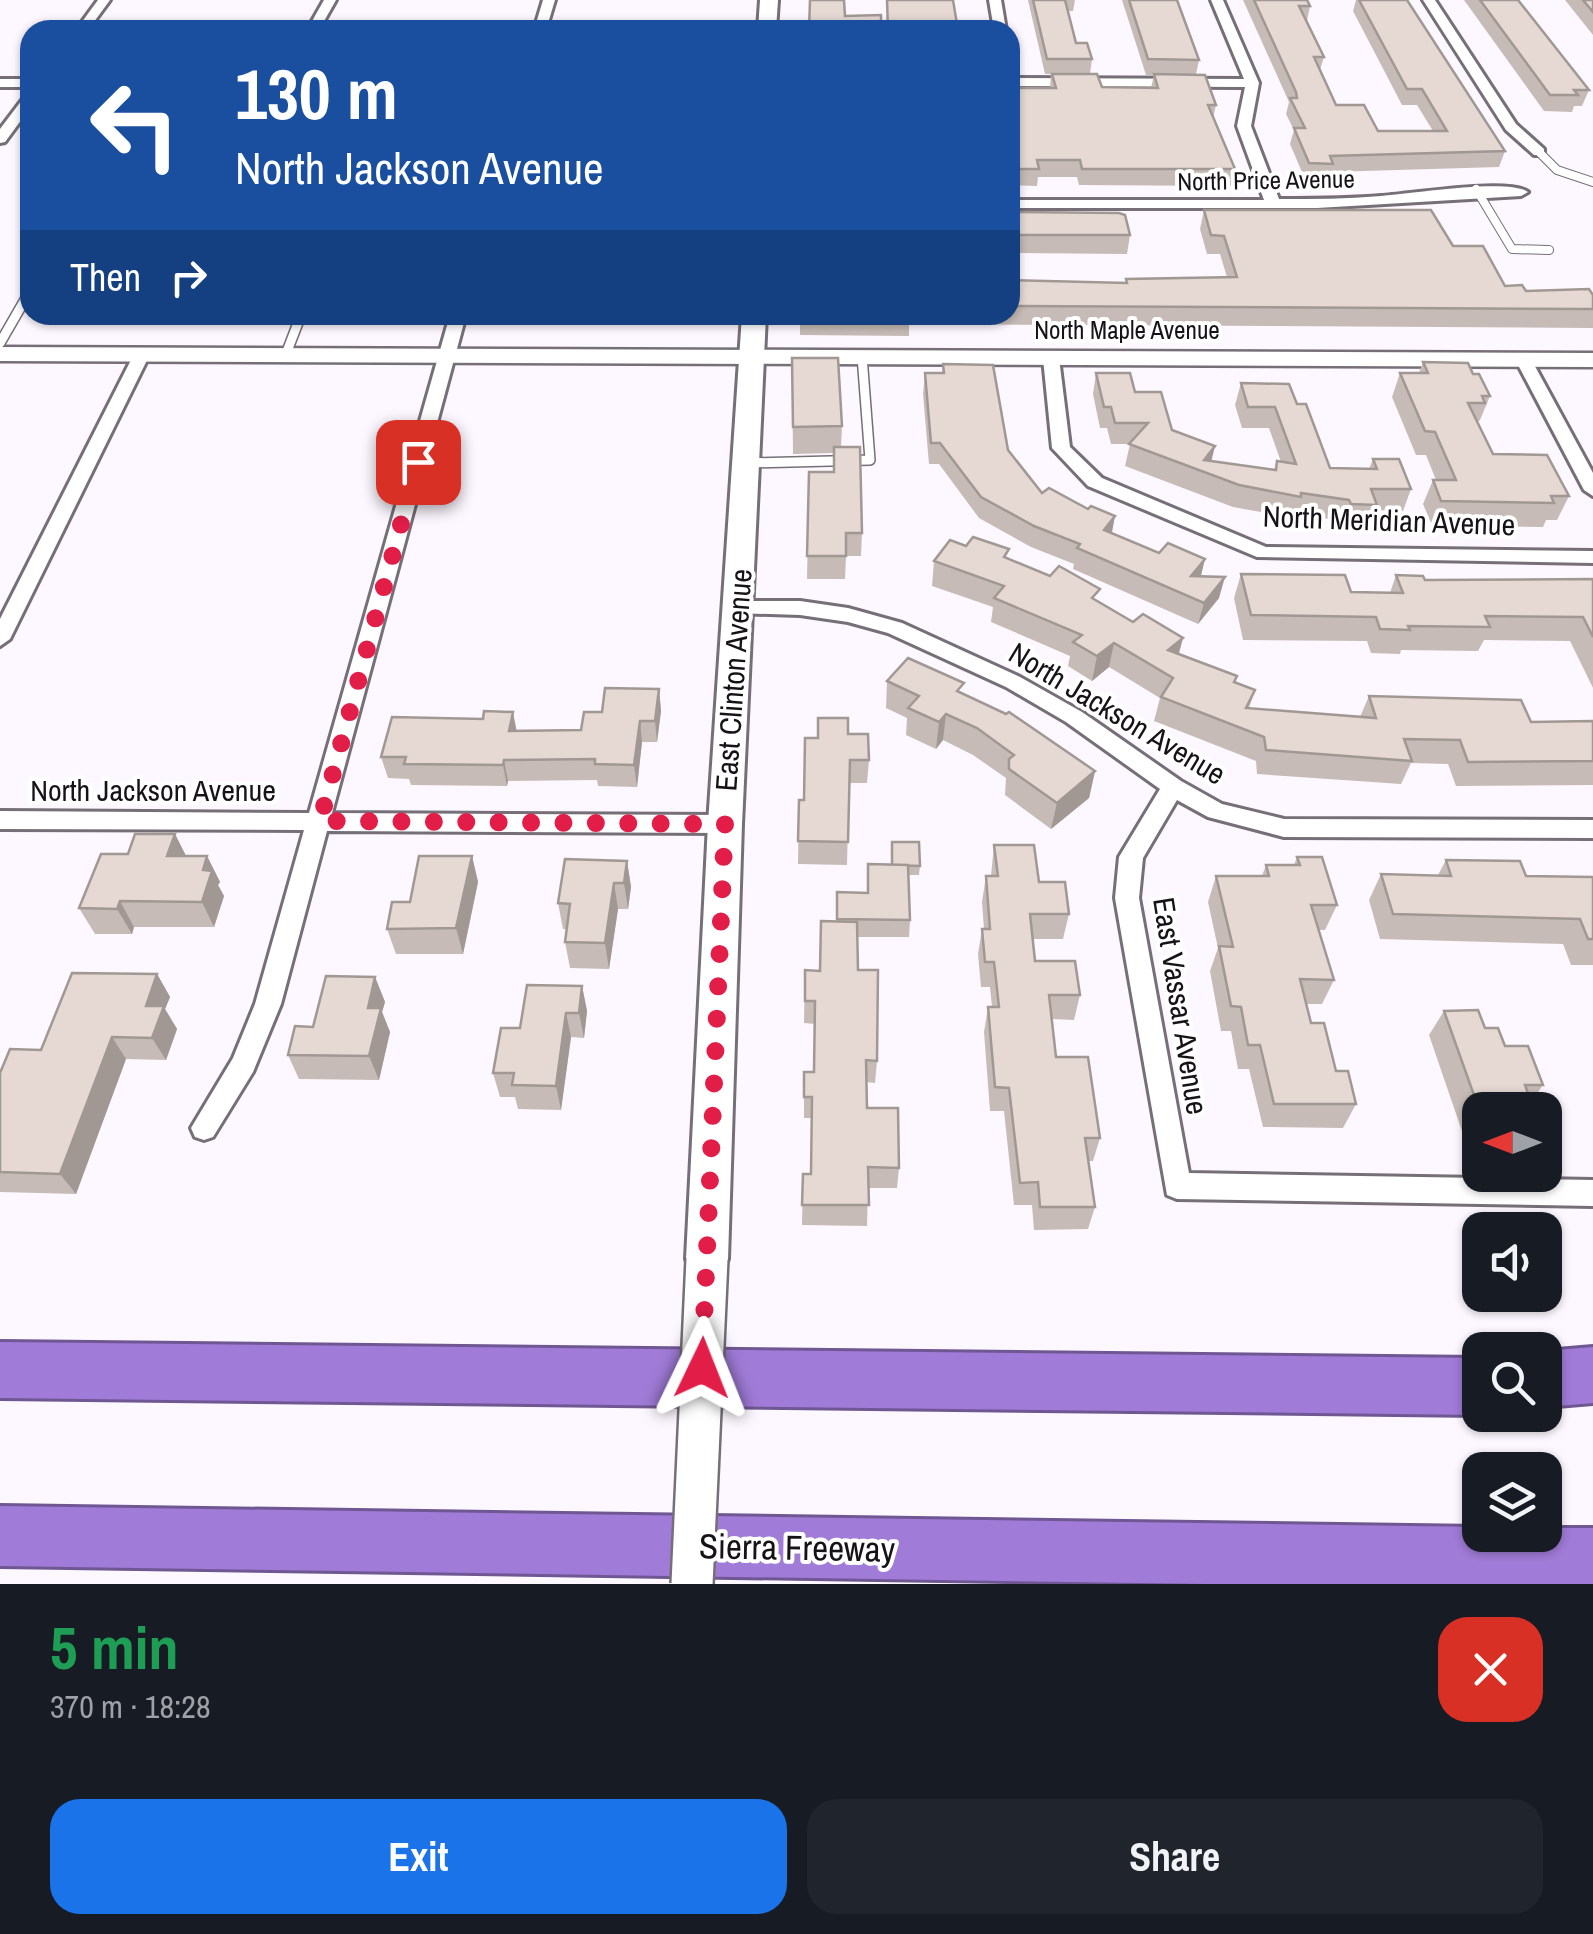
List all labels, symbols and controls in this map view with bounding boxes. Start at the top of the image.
text: 130 m [235,47,398,141]
icon: left [70,60,200,190]
text: North Jackson Avenue [235,137,604,198]
street label: North Price Avenue [1177,161,1355,199]
icon: right [161,250,216,305]
text: Then [70,252,141,303]
street label: North Maple Avenue [1034,313,1220,347]
pin [376,420,461,505]
icon: arrive [391,435,446,490]
street label: North Meridian Avenue [1262,496,1516,544]
street label: East Clinton Avenue [705,568,761,792]
street label: North Jackson Avenue [1002,633,1233,794]
street label: North Jackson Avenue [30,770,276,810]
street label: East Vassar Avenue [1144,894,1218,1117]
north arrow [1462,1092,1562,1192]
map controls [1462,1092,1562,1552]
button: sound [1462,1212,1562,1312]
position arrow [650,1316,754,1420]
button: search [1462,1332,1562,1432]
button: layers [1462,1452,1562,1552]
street label: Sierra Freeway [699,1522,896,1573]
text: 5 min [50,1607,179,1688]
button: close [1438,1617,1543,1722]
text: 370 m · 18:28 [50,1685,210,1728]
button: Exit [50,1799,787,1914]
button: Share [807,1799,1543,1914]

